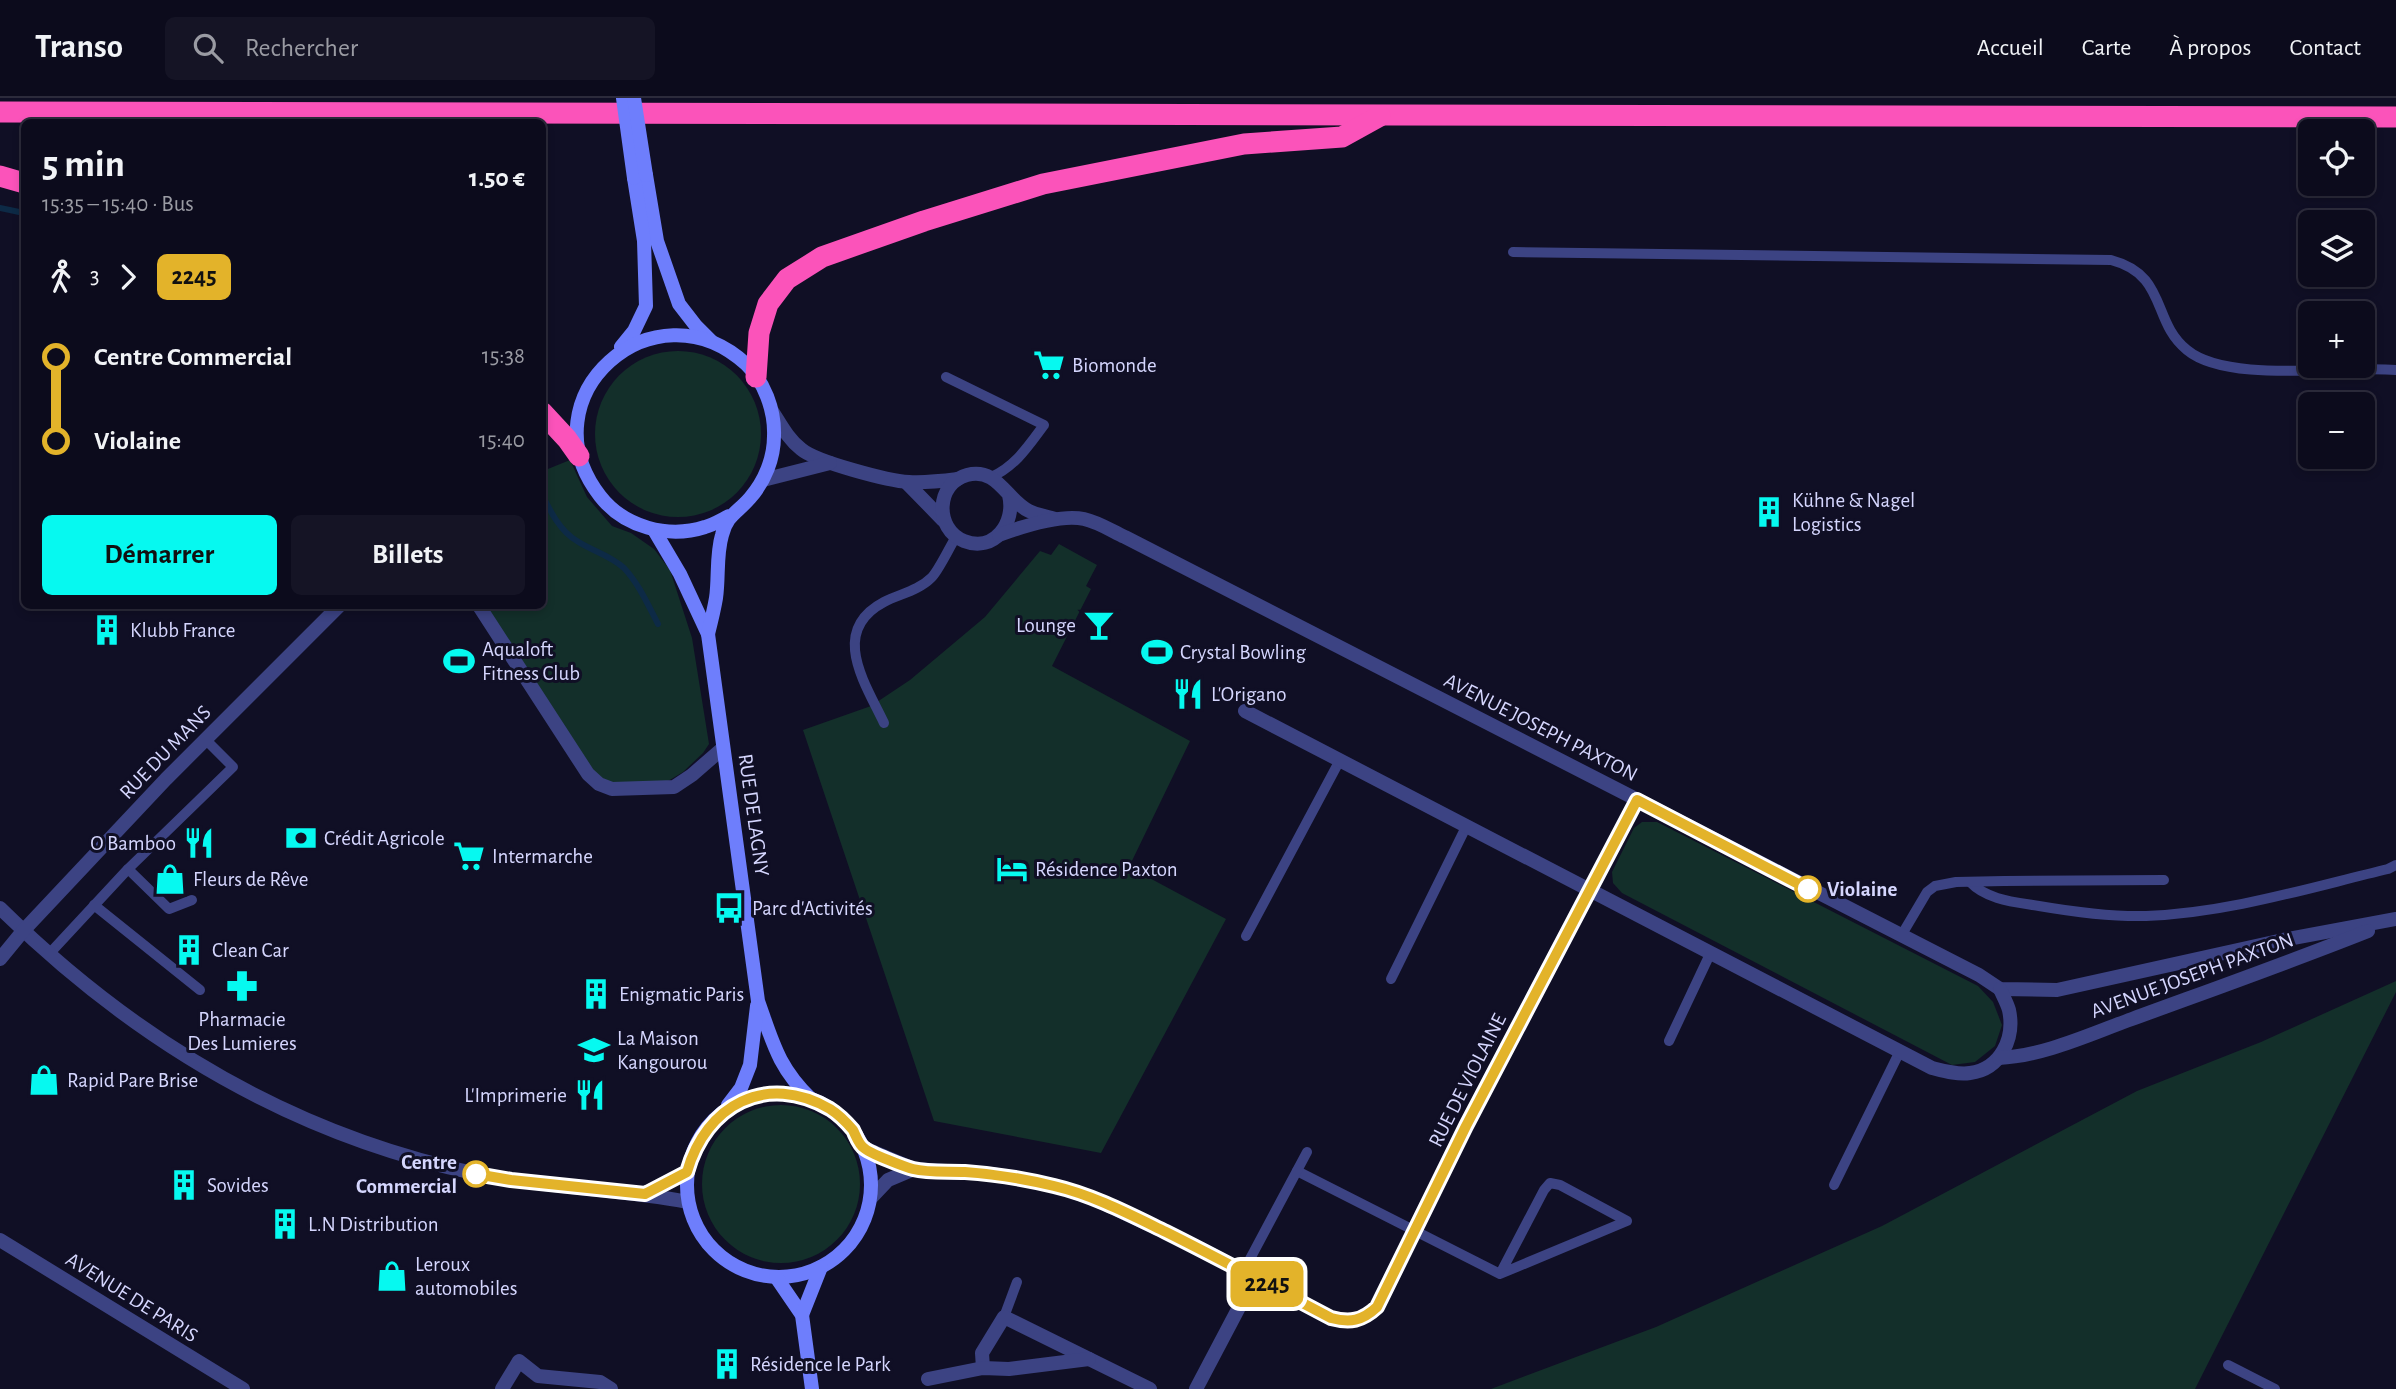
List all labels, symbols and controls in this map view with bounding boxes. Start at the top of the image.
search box [165,17,655,80]
icon: search [189,29,227,67]
text: Transo [35,31,123,64]
text: Rechercher [245,35,358,61]
text: Accueil [1977,36,2044,60]
text: Carte [2082,36,2131,60]
text: À propos [2169,36,2251,60]
text: Contact [2289,36,2361,60]
map controls [2298,119,2375,469]
button: locate [2298,119,2375,196]
text: 5 min [42,146,125,184]
text: 1.50 € [469,165,525,191]
text: 15:35 – 15:40 · Bus [42,193,194,216]
button: layers [2298,210,2375,287]
icon: walk [42,258,80,296]
icon: forward [109,258,147,296]
text: 3 [90,265,99,288]
text: 2245 [171,265,217,289]
button: + [2298,301,2375,378]
text: Centre Commercial [94,344,292,370]
text: 15:38 [482,345,525,368]
supermarket icon: Biomonde [1032,348,1066,382]
place label: Biomonde [1072,355,1157,376]
button: − [2298,392,2375,469]
text: Violaine [94,428,181,454]
text: 15:40 [479,429,525,452]
place label: Kühne & Nagel Logistics [1792,490,1915,535]
building icon: Kühne & Nagel Logistics [1752,495,1786,529]
button: Démarrer [42,515,277,595]
button: Billets [291,515,525,595]
bar icon: Lounge [1082,608,1116,642]
building icon: Klubb France [90,613,124,647]
place label: Lounge [1016,615,1076,636]
place label: Klubb France [130,620,235,641]
sports icon: Crystal Bowling [1140,635,1174,669]
place label: Aqualoft Fitness Club [482,639,580,684]
place label: Crystal Bowling [1180,642,1307,663]
sports icon: Aqualoft Fitness Club [442,644,476,678]
street label: AVENUE JOSEPH PAXTON [1441,670,1641,785]
restaurant icon: L'Origano [1171,677,1205,711]
place label: L'Origano [1211,684,1287,705]
street label: RUE DU MANS [116,701,215,803]
street label: RUE DE LAGNY [734,752,773,878]
bank icon: Crédit Agricole [284,821,318,855]
restaurant icon: O Bamboo [182,826,216,860]
place label: Crédit Agricole [324,828,445,849]
place label: O Bamboo [90,833,176,854]
supermarket icon: Intermarche [452,839,486,873]
place label: Intermarche [492,846,593,867]
hotel icon: Résidence Paxton [995,852,1029,886]
place label: Résidence Paxton [1035,859,1178,880]
shop icon: Fleurs de Rêve [153,862,187,896]
place label: Fleurs de Rêve [193,869,308,890]
marker: Violaine [1795,876,1821,902]
place label: Violaine [1827,879,1897,900]
bus stop icon: Parc d'Activités [712,891,746,925]
place label: Parc d'Activités [752,898,873,919]
street label: AVENUE JOSEPH PAXTON [2088,929,2296,1022]
building icon: Clean Car [172,933,206,967]
place label: Clean Car [212,940,289,961]
pharmacy icon: Pharmacie Des Lumieres [225,969,259,1003]
building icon: Enigmatic Paris [579,977,613,1011]
place label: Enigmatic Paris [619,984,744,1005]
place label: Pharmacie Des Lumieres [187,1009,297,1054]
street label: RUE DE VIOLAINE [1425,1010,1510,1150]
place label: La Maison Kangourou [617,1028,708,1073]
school or university icon: La Maison Kangourou [577,1033,611,1067]
shop icon: Rapid Pare Brise [27,1063,61,1097]
place label: Rapid Pare Brise [67,1070,198,1091]
restaurant icon: L'Imprimerie [573,1078,607,1112]
place label: L'Imprimerie [464,1085,567,1106]
place label: Centre Commercial [356,1152,457,1197]
marker: Centre Commercial [463,1161,489,1187]
building icon: Sovides [167,1168,201,1202]
place label: Sovides [207,1175,269,1196]
building icon: L.N Distribution [268,1207,302,1241]
place label: L.N Distribution [308,1214,439,1235]
street label: AVENUE DE PARIS [62,1248,201,1346]
place label: Leroux automobiles [415,1254,518,1299]
shop icon: Leroux automobiles [375,1259,409,1293]
line badge: 2245 [1218,1261,1316,1307]
text: 2245 [1244,1272,1290,1296]
building icon: Résidence le Park [710,1347,744,1381]
place label: Résidence le Park [750,1354,891,1375]

